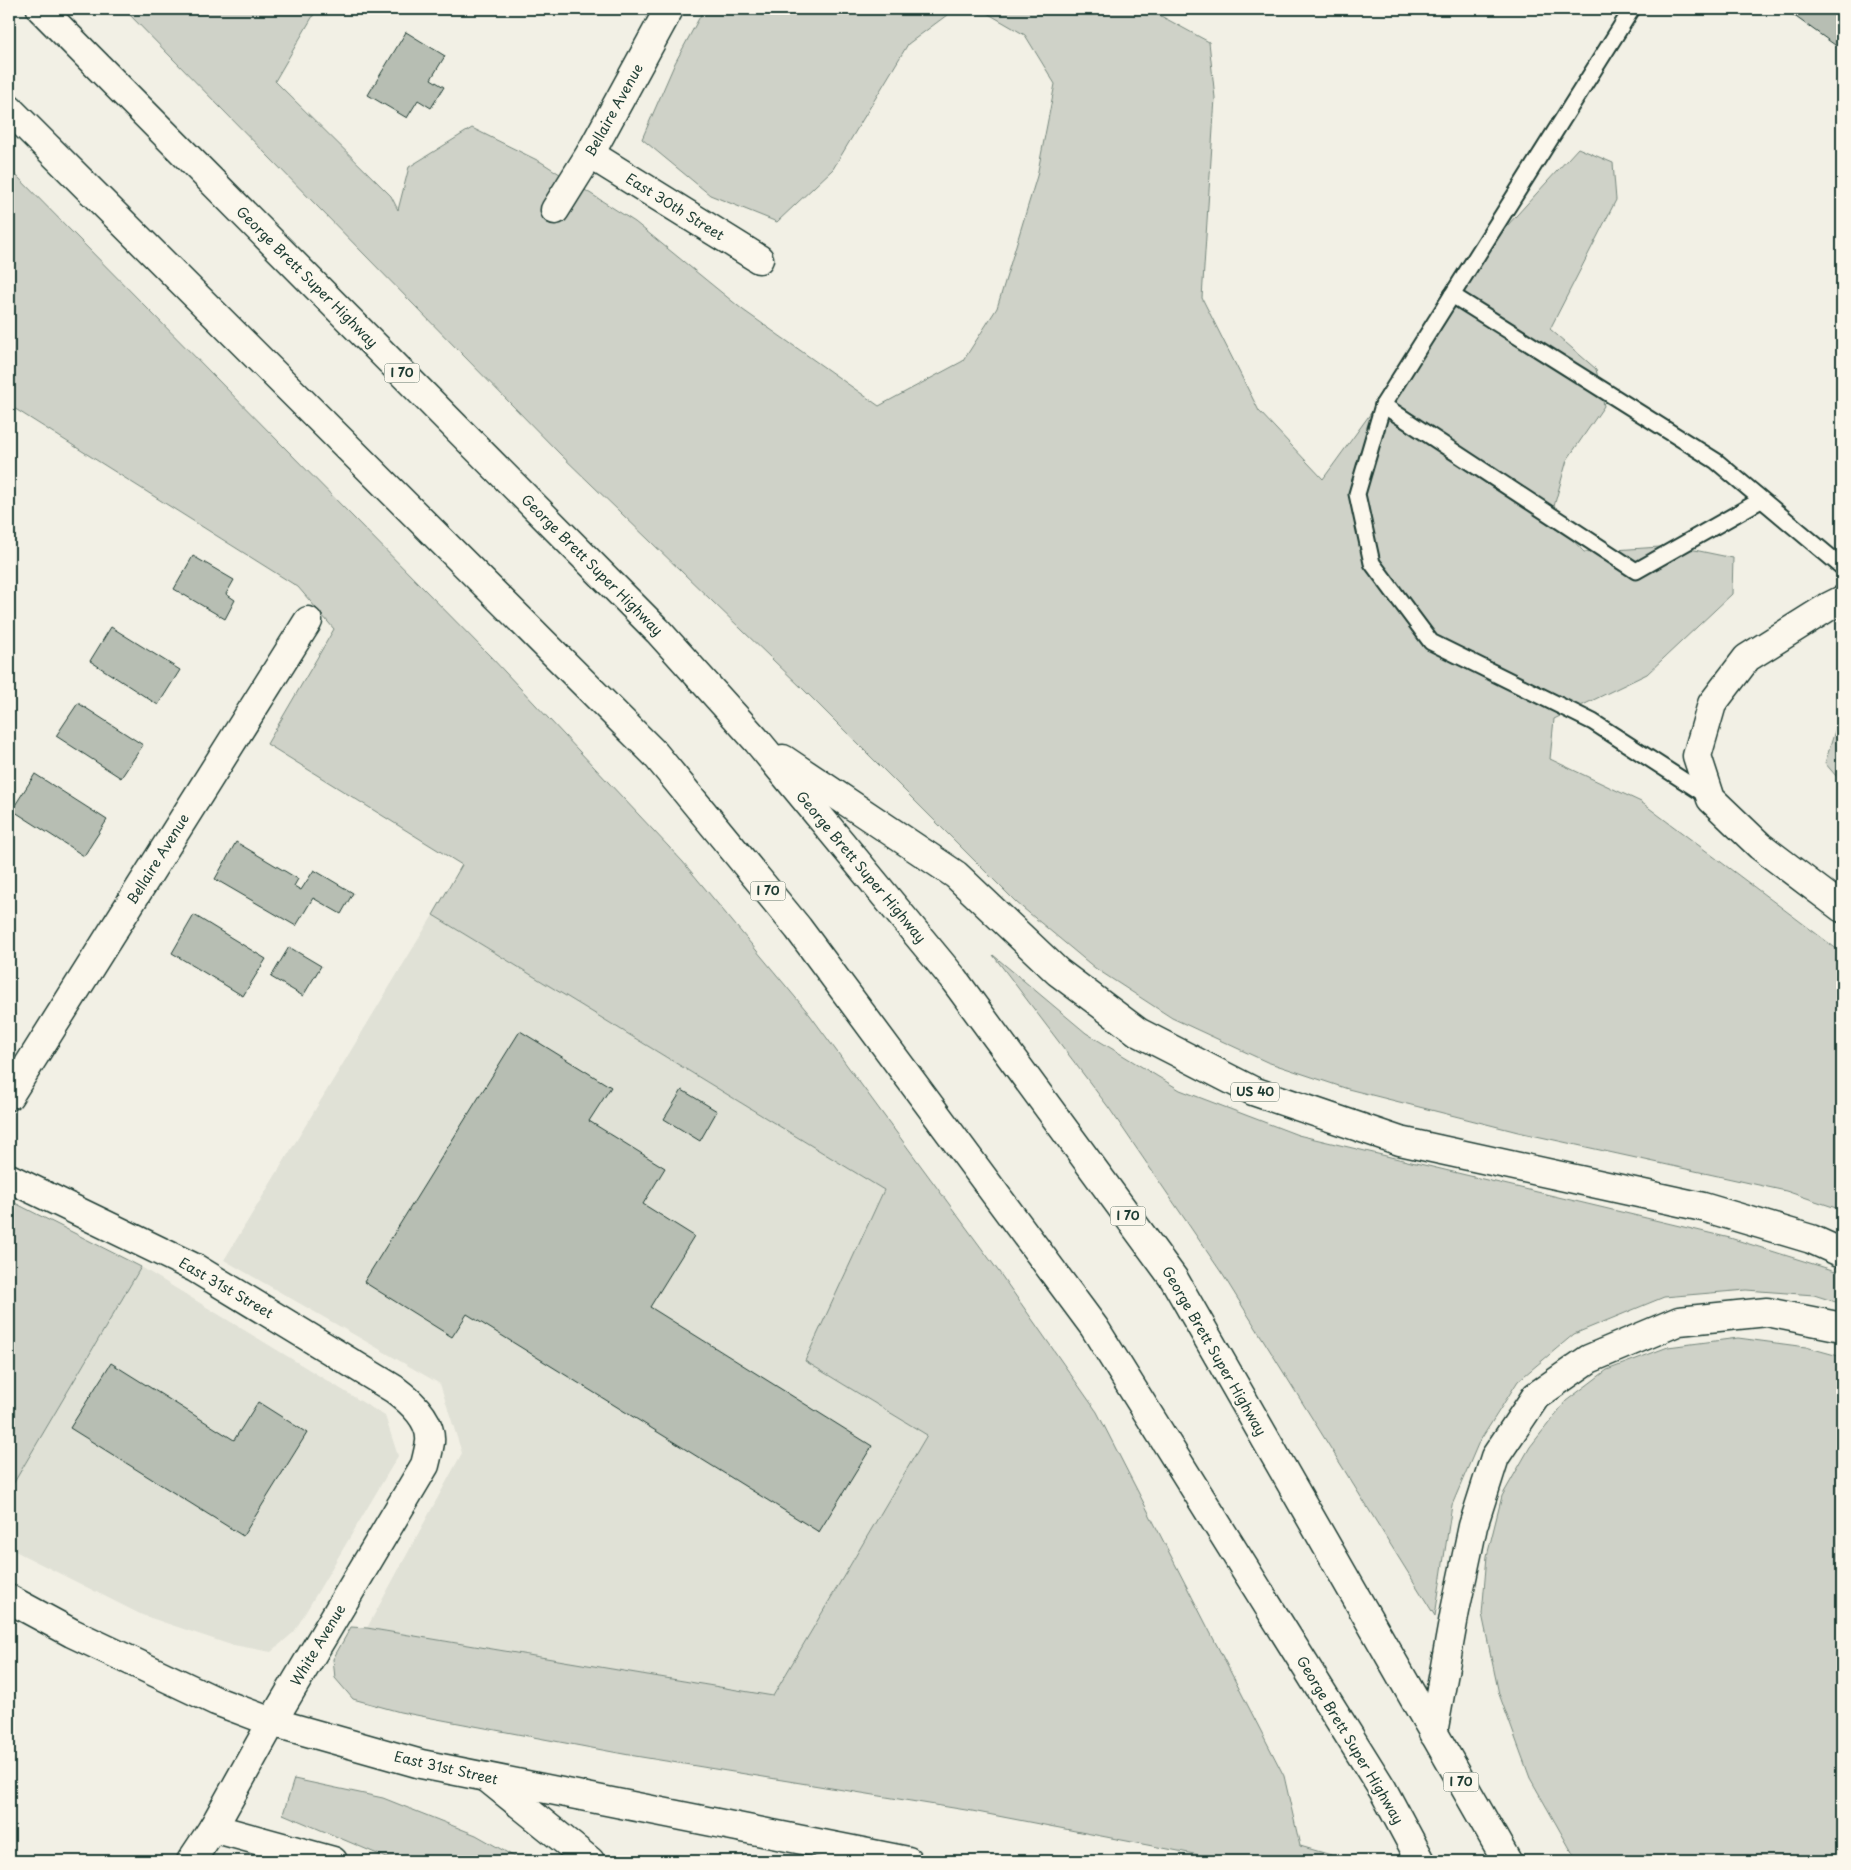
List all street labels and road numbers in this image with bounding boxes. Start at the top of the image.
street label: Bellaire Avenue [579,59,648,160]
street label: East 30th Street [622,168,729,246]
street label: George Brett Super Highway [232,201,383,352]
road number: I 70 [384,363,420,382]
street label: George Brett Super Highway [517,489,668,640]
street label: George Brett Super Highway [791,786,931,947]
street label: Bellaire Avenue [121,809,194,908]
road number: I 70 [750,881,786,900]
road number: US 40 [1231,1082,1279,1102]
road number: I 70 [1110,1206,1146,1226]
street label: East 31st Street [175,1252,277,1323]
street label: George Brett Super Highway [1157,1262,1272,1439]
street label: White Avenue [285,1600,350,1689]
street label: George Brett Super Highway [1292,1652,1409,1828]
street label: East 31st Street [392,1745,500,1790]
road number: I 70 [1444,1772,1478,1791]

